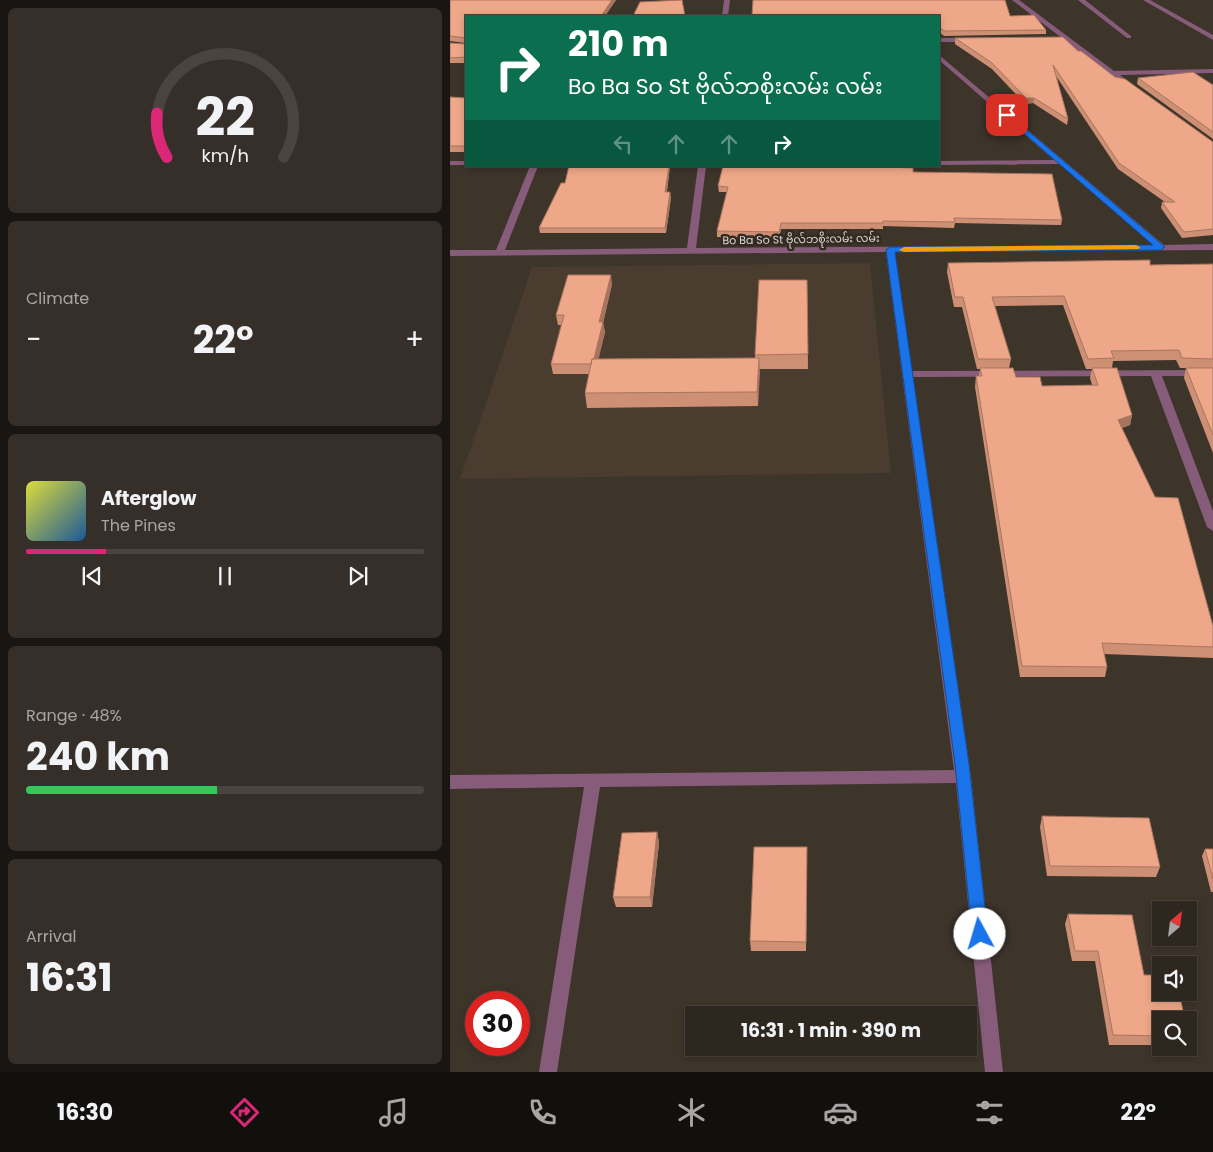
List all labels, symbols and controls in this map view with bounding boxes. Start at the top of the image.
text: 210 m [568,19,668,68]
icon: right [485,35,550,100]
text: Bo Ba So St ဗိုလ်ဘစိုးလမ်း လမ်း [568,71,883,102]
text: 22 [195,81,255,154]
pin [986,94,1028,136]
icon: arrive [993,101,1021,129]
icon: left [609,130,637,158]
icon: ahead [662,130,690,158]
icon: ahead [715,130,743,158]
icon: right [768,130,796,158]
text: km/h [201,143,249,168]
street label: Bo Ba So St ဗိုလ်ဘစိုးလမ်း လမ်း [722,230,880,249]
text: Climate [26,287,89,310]
text: 22° [193,313,254,366]
text: − [26,320,41,359]
text: + [405,320,424,359]
text: Afterglow [101,485,196,512]
text: The Pines [101,514,176,537]
icon: previous [78,562,106,590]
icon: pause [211,562,239,590]
icon: next [344,562,372,590]
text: Range · 48% [26,704,122,727]
text: 240 km [26,730,170,783]
north arrow [1152,901,1198,946]
map controls [1152,901,1197,1056]
position arrow [953,907,1005,959]
text: Arrival [26,925,76,948]
text: 16:31 [26,951,113,1004]
button: sound [1152,956,1197,1001]
speed limit sign: 30 [465,991,530,1056]
button: search [1152,1011,1197,1056]
text: 16:31 · 1 min · 390 m [741,1017,921,1044]
icon: directions [227,1095,262,1130]
icon: music [376,1095,411,1130]
icon: phone [525,1095,560,1130]
icon: climate [674,1095,709,1130]
icon: car [823,1095,858,1130]
icon: filters [972,1095,1007,1130]
text: 16:30 [57,1097,113,1128]
text: 22° [1121,1097,1156,1128]

